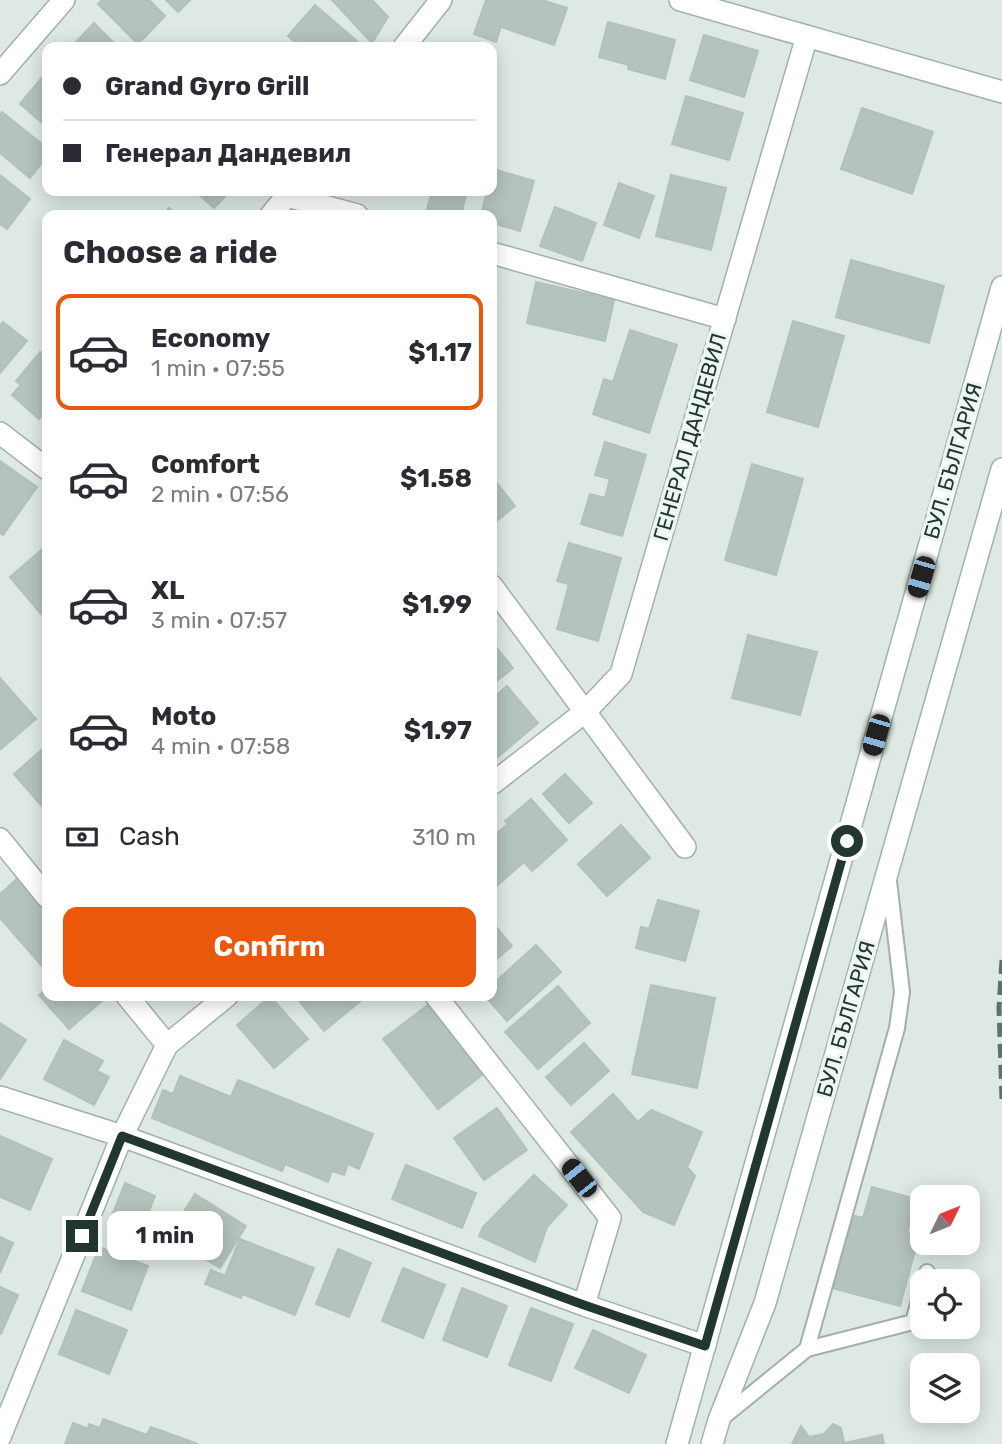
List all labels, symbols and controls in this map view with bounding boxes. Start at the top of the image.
text: Grand Gyro Grill [105,71,310,102]
text: Генерал Дандевил [105,138,351,169]
text: Choose a ride [63,233,277,271]
icon: car [67,321,130,384]
text: Economy [151,323,270,354]
street label: ГЕНЕРАЛ ДАНДЕВИЛ [648,330,731,544]
text: $1.17 [408,337,472,368]
text: 1 min · 07:55 [151,354,285,382]
street label: БУЛ. БЪЛГАРИЯ [918,380,987,542]
icon: car [67,447,130,510]
text: Comfort [151,449,260,480]
text: $1.58 [400,463,472,494]
text: 2 min · 07:56 [151,480,289,508]
car [906,554,937,600]
icon: car [67,573,130,636]
text: XL [151,575,184,606]
text: $1.99 [402,589,472,620]
text: 3 min · 07:57 [151,606,287,634]
icon: car [67,699,130,762]
text: Moto [151,701,216,732]
car [861,712,892,758]
text: $1.97 [404,715,472,746]
text: 4 min · 07:58 [151,732,290,760]
icon: cash [63,818,101,856]
text: Cash [119,821,180,852]
text: 310 m [412,823,476,851]
route start [831,825,863,857]
button: Confirm [63,907,476,987]
street label: БУЛ. БЪЛГАРИЯ [811,938,880,1100]
car [558,1155,601,1201]
north arrow [910,1185,980,1255]
map controls [910,1185,980,1423]
callout: 1 min [106,1212,222,1260]
route end [66,1220,98,1252]
text: 1 min [136,1221,194,1249]
button: locate [910,1269,980,1339]
button: layers [910,1353,980,1423]

